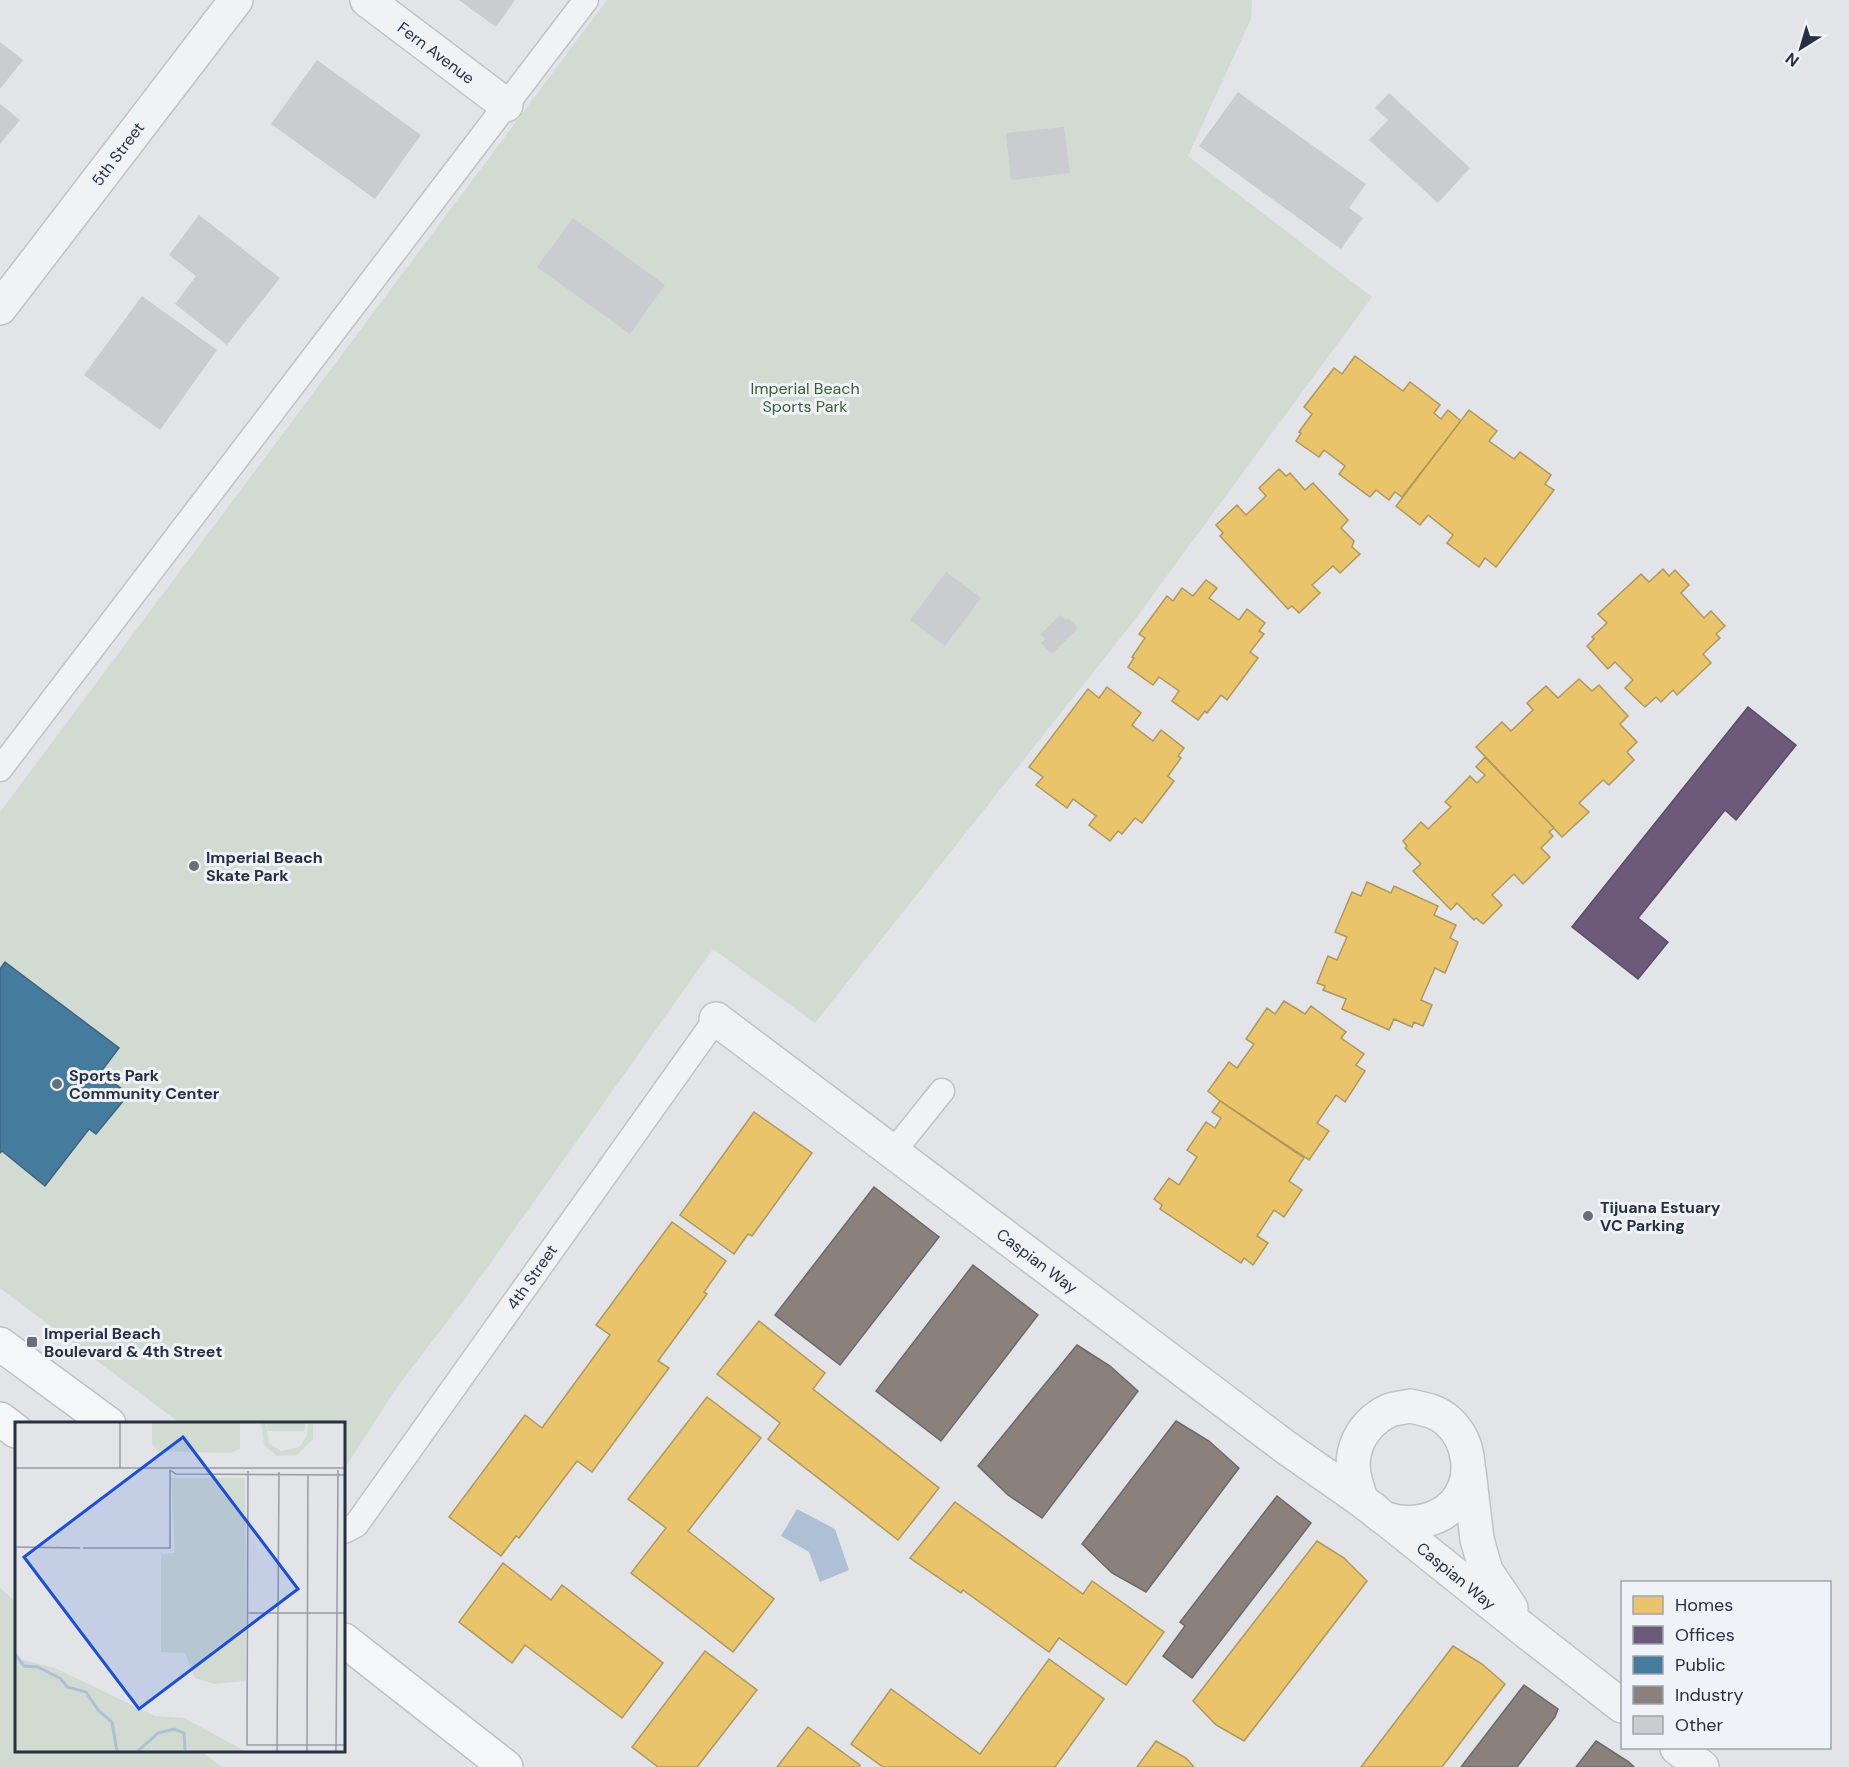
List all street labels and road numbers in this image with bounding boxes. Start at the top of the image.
street label: Fern Avenue [393,17,479,89]
street label: 5th Street [87,118,149,190]
street label: Caspian Way [992,1224,1082,1298]
street label: 4th Street [502,1240,562,1314]
street label: Caspian Way [1412,1538,1500,1615]

